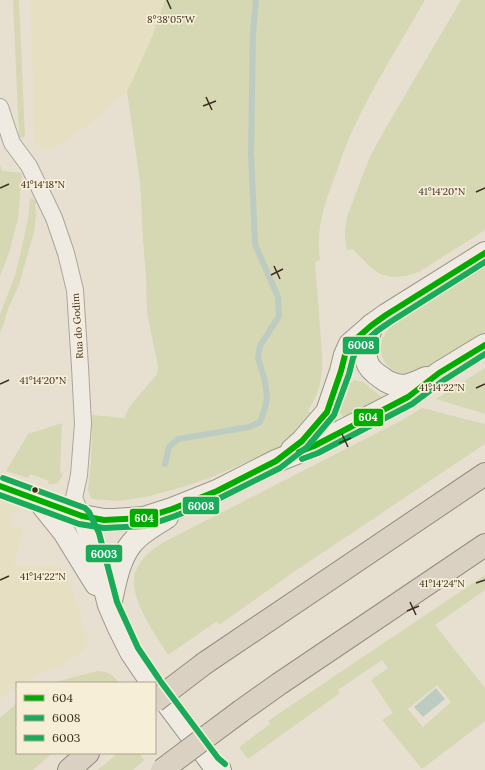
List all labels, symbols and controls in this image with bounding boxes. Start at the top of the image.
text: 8°38'05"W [147,13,196,26]
text: 41°14'18"N [21,178,66,191]
text: 41°14'20"N [419,185,466,198]
street label: Rua do Godim [69,293,86,359]
line badge: 6008 [342,336,380,355]
text: 6008 [348,338,374,352]
text: 41°14'20"N [20,374,67,387]
text: 41°14'22"N [419,381,465,394]
line badge: 604 [353,408,384,427]
text: 604 [358,410,378,424]
unlabelled marker [30,485,40,495]
line badge: 6008 [182,496,220,515]
text: 6008 [188,499,214,513]
line badge: 604 [129,508,159,528]
text: 604 [134,511,154,525]
line badge: 6003 [85,544,123,563]
text: 6003 [91,547,117,561]
text: 41°14'22"N [20,570,66,583]
text: 41°14'24"N [419,577,465,590]
legend [16,682,156,754]
text: 604 [52,690,73,705]
text: 6008 [52,710,81,725]
text: 6003 [52,730,81,745]

